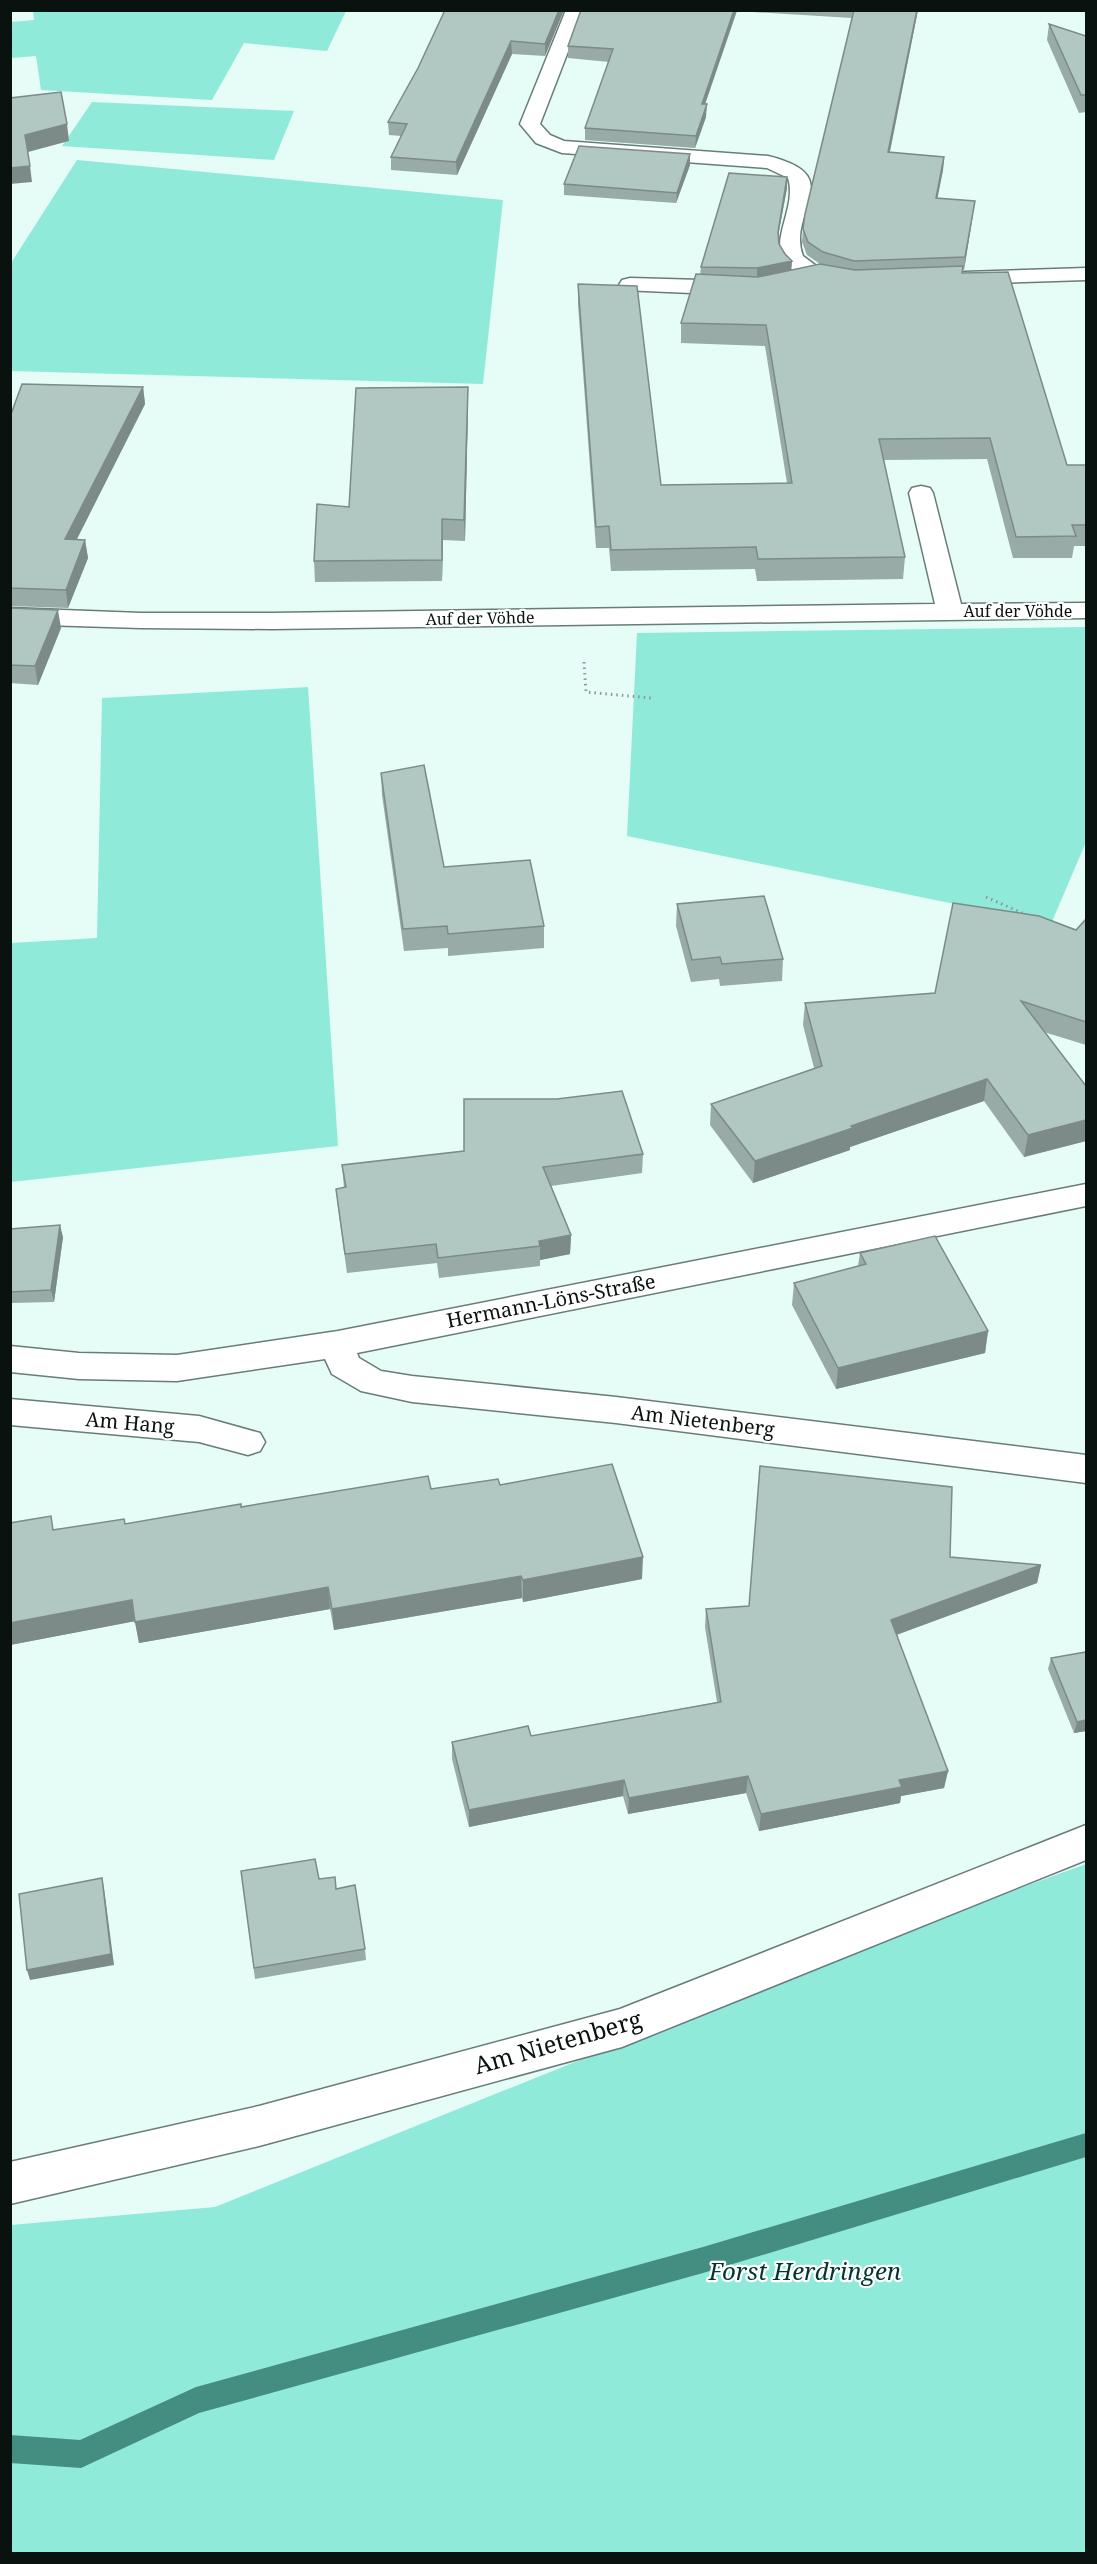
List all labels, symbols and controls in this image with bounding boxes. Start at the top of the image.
street label: Auf der Vöhde [964,600,1072,622]
street label: Auf der Vöhde [425,606,535,630]
street label: Hermann-Löns-Straße [444,1267,658,1334]
street label: Am Nietenberg [630,1398,777,1443]
street label: Am Hang [85,1405,176,1440]
street label: Am Nietenberg [470,2002,645,2081]
park label: Forst Herdringen [708,2254,901,2287]

